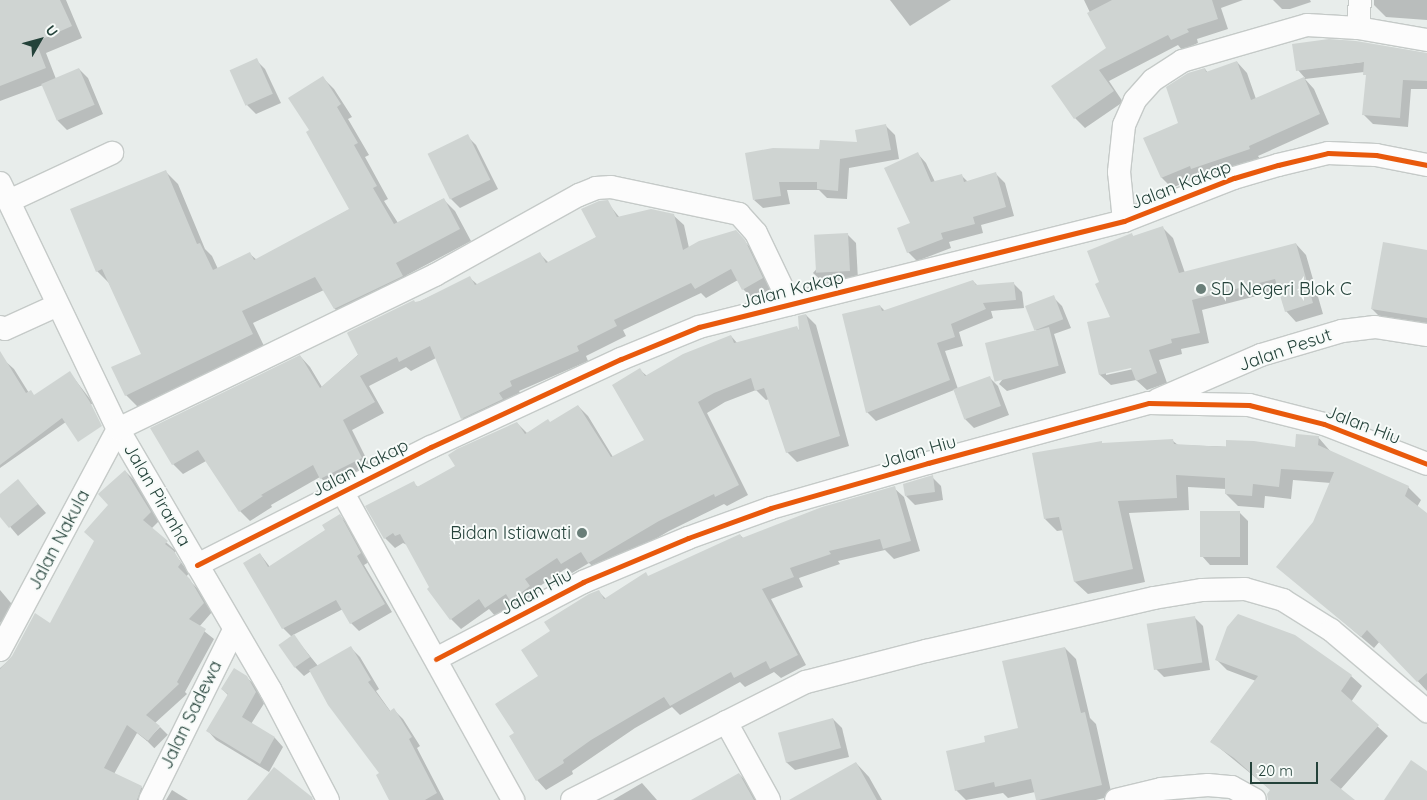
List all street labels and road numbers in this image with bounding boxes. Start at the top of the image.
street label: Jalan Kakap [1128,156,1234,214]
street label: Jalan Kakap [738,267,846,313]
street label: Jalan Pesut [1236,324,1334,376]
street label: Jalan Hiu [1322,401,1404,449]
street label: Jalan Hiu [877,431,959,473]
street label: Jalan Kakap [308,434,412,502]
street label: Jalan Piranha [119,440,195,550]
street label: Jalan Nakula [24,486,94,594]
street label: Jalan Hiu [496,564,576,620]
street label: Jalan Sadewa [155,657,227,773]

